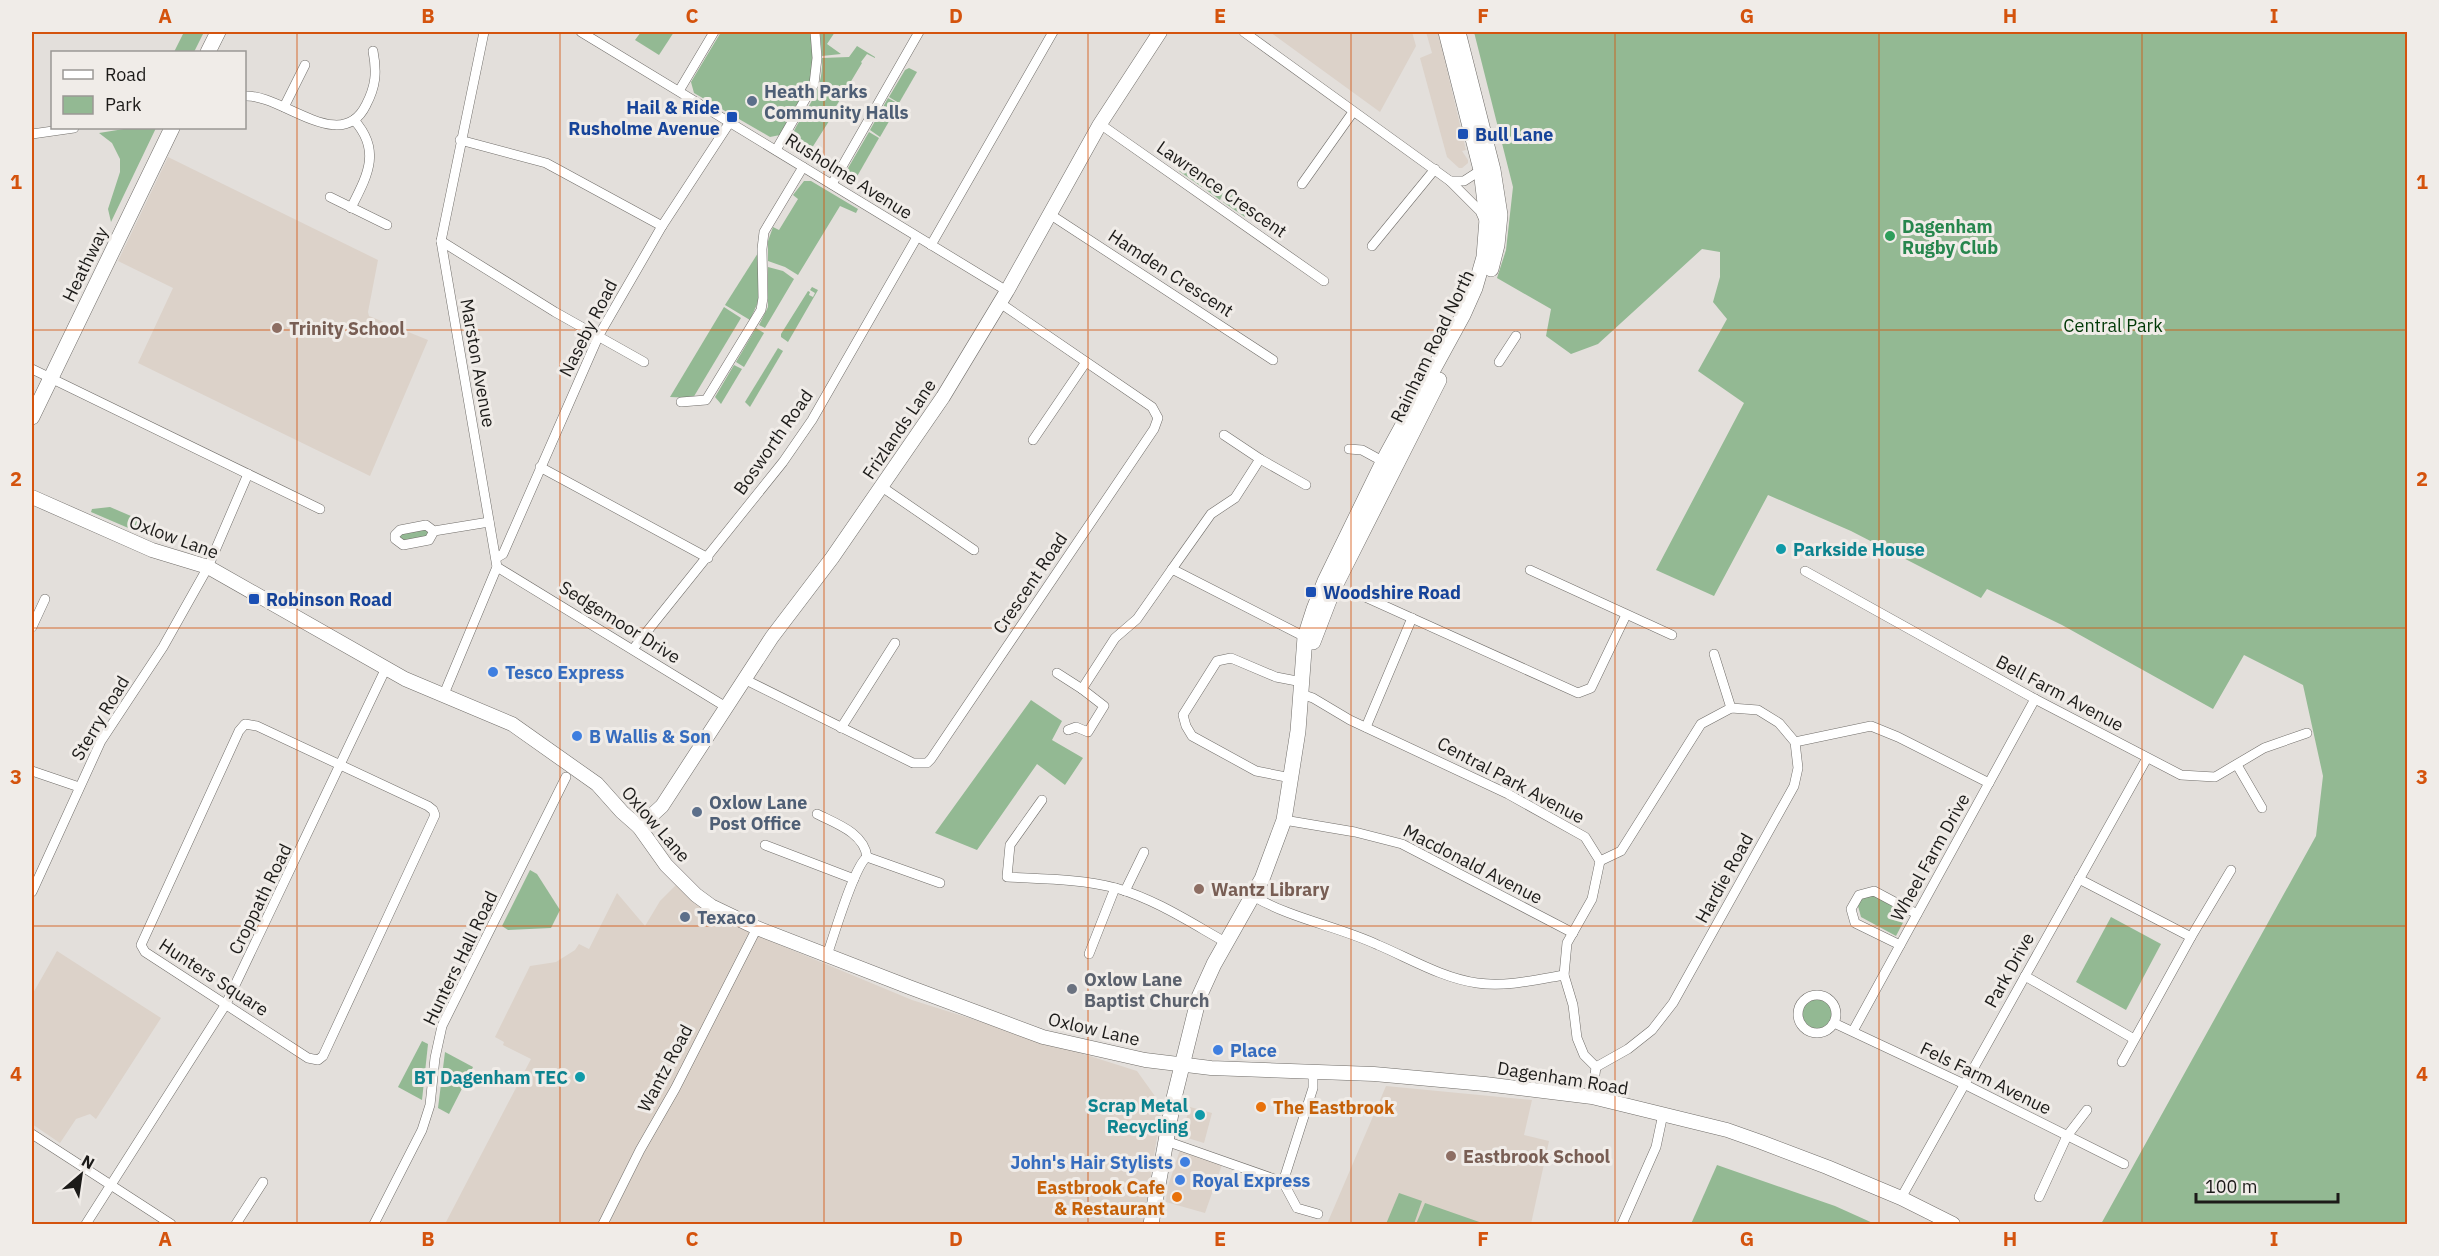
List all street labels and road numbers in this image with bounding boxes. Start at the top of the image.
street label: Rusholme Avenue [781,128,917,224]
street label: Lawrence Crescent [1152,135,1292,243]
street label: Heathway [57,223,113,305]
street label: Hamden Crescent [1104,224,1238,322]
street label: Rainham Road North [1385,266,1479,426]
street label: Naseby Road [554,276,622,380]
street label: Marston Avenue [455,297,501,429]
street label: Frizlands Lane [857,374,941,484]
street label: Bosworth Road [728,385,818,499]
street label: Oxlow Lane [126,510,222,564]
street label: Crescent Road [988,528,1072,638]
street label: Sedgemoor Drive [555,576,685,669]
street label: Bell Farm Avenue [1992,650,2128,736]
street label: Sterry Road [66,672,134,764]
street label: Central Park Avenue [1433,731,1589,829]
street label: Oxlow Lane [617,781,695,867]
street label: Wheel Farm Drive [1885,789,1975,925]
street label: Macdonald Avenue [1400,819,1547,909]
street label: Hardie Road [1690,829,1758,927]
street label: Croppath Road [223,840,297,958]
street label: Hunters Hall Road [418,887,502,1029]
street label: Park Drive [1979,928,2039,1012]
street label: Hunters Square [155,933,273,1021]
street label: Oxlow Lane [1046,1007,1142,1051]
street label: Wantz Road [632,1020,698,1116]
street label: Fels Farm Avenue [1917,1036,2055,1120]
street label: Dagenham Road [1496,1056,1630,1100]

